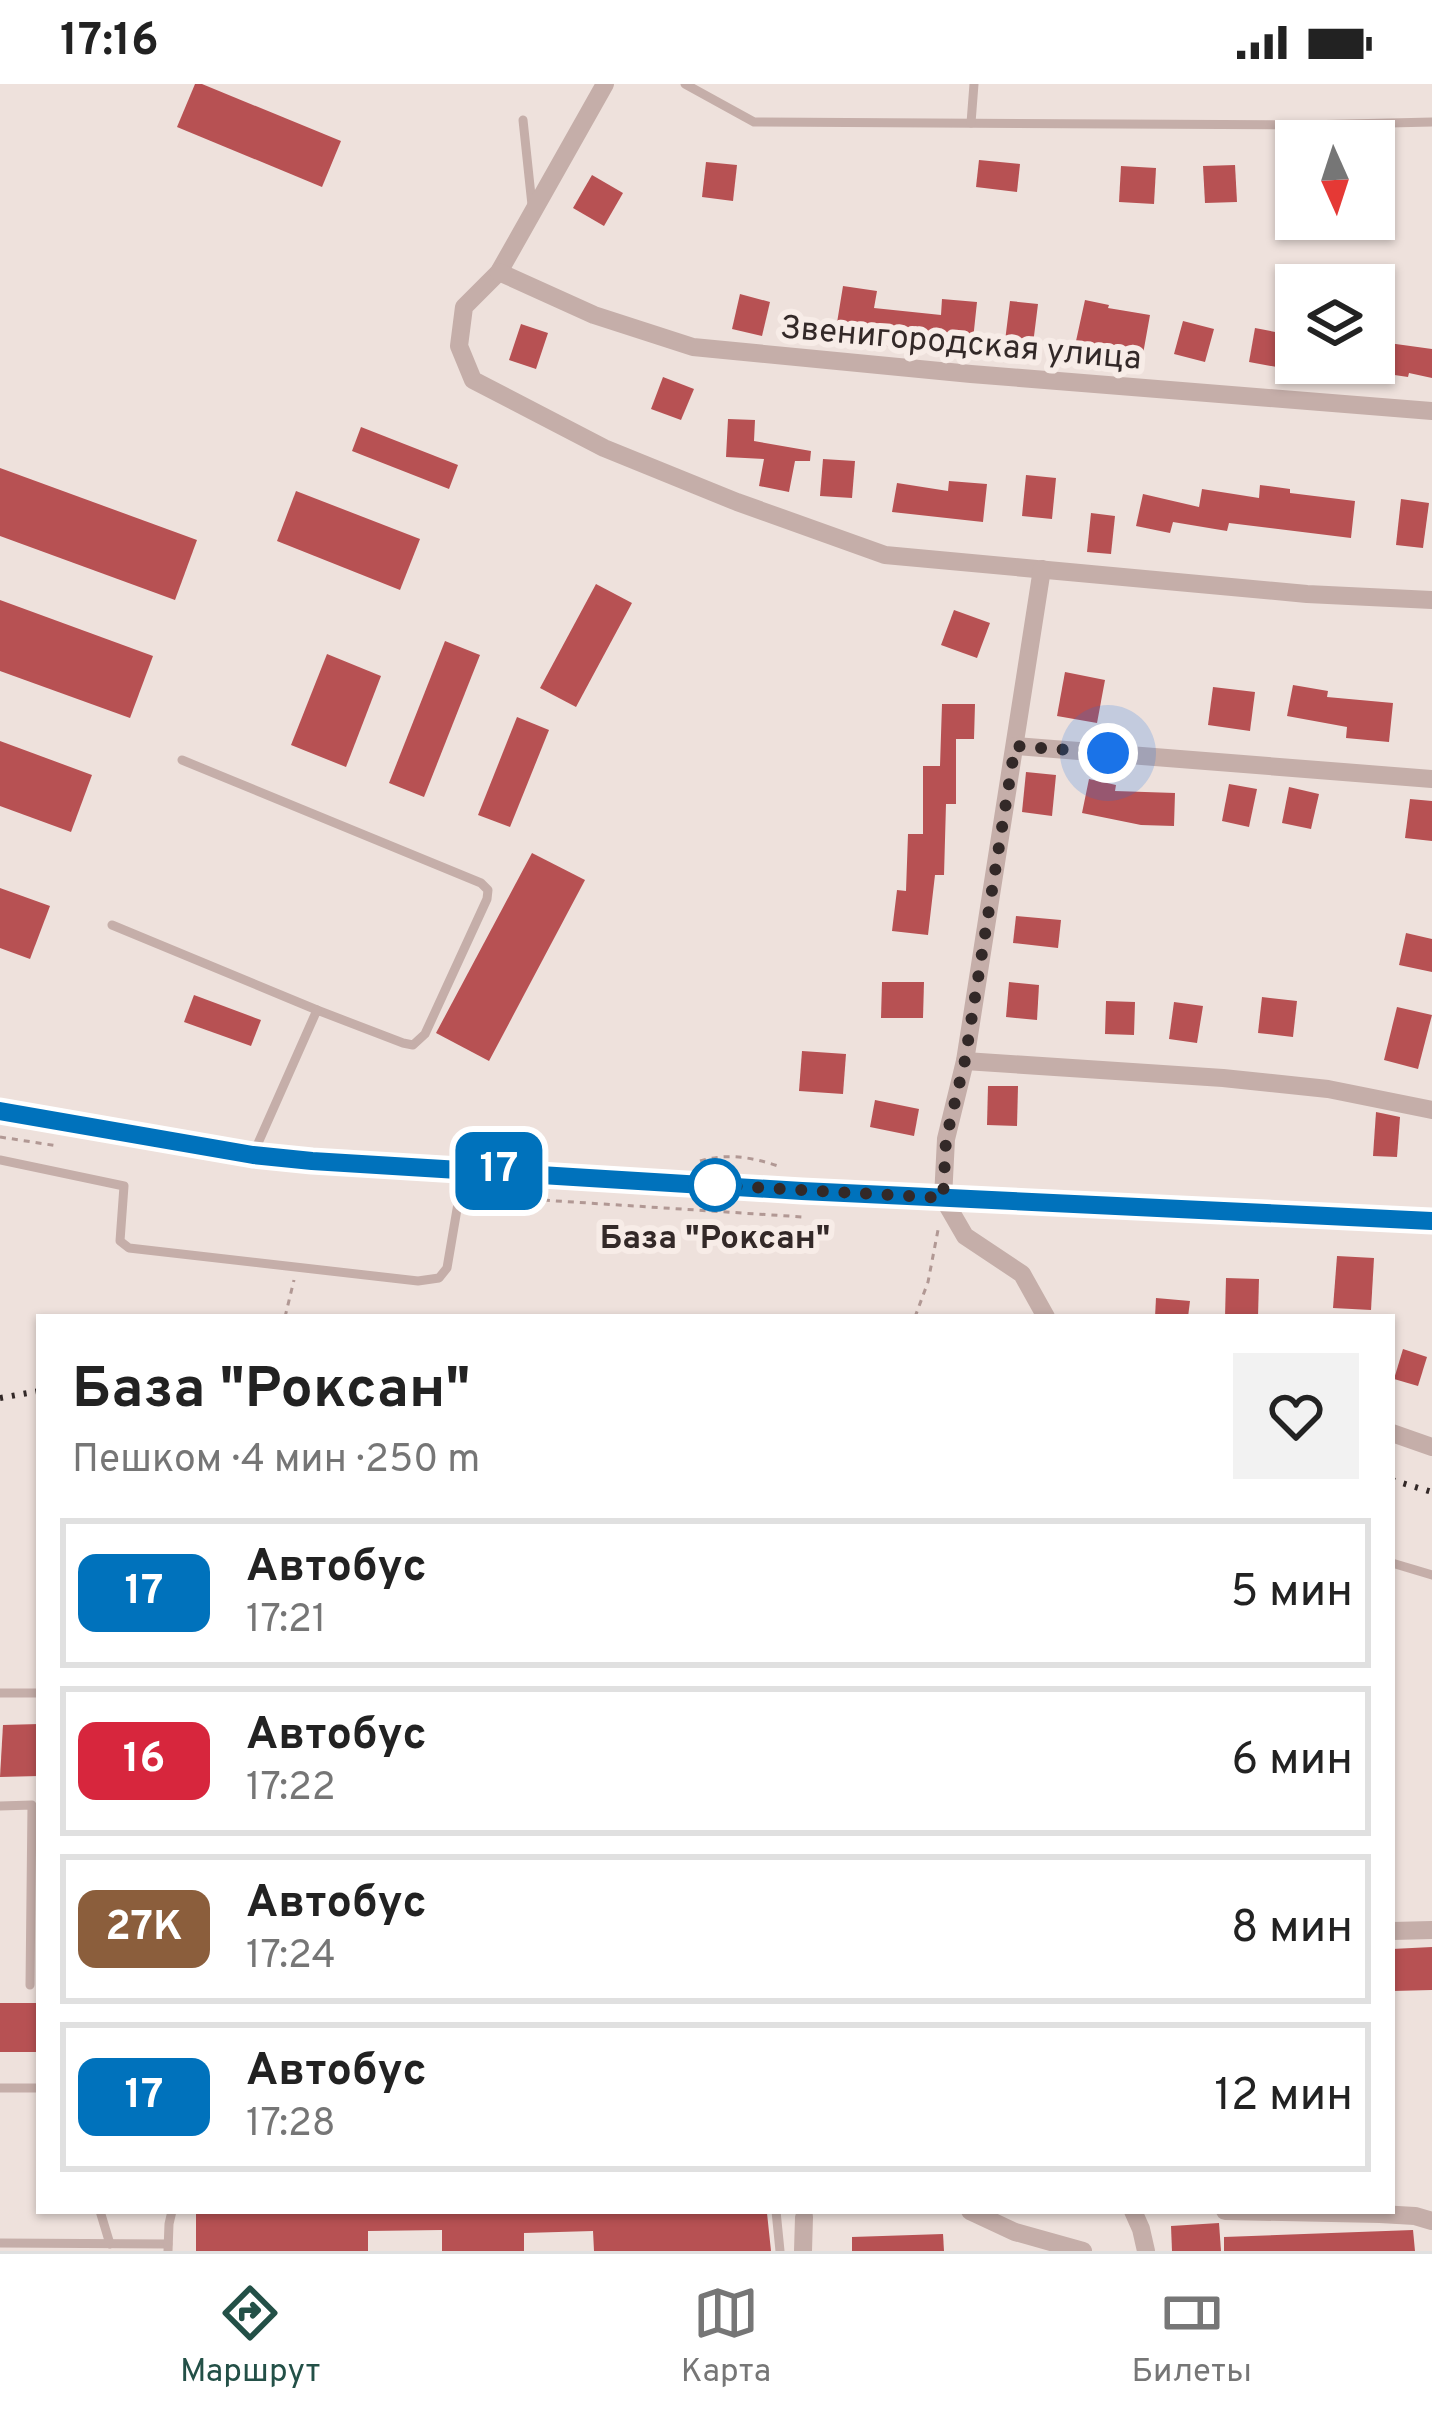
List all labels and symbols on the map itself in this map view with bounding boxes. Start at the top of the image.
north arrow [1275,120,1395,240]
street label: Звенигородская улица [778,308,1143,382]
your location [1078,723,1138,783]
line badge: 17 [445,1132,553,1210]
marker: База "Роксан" [690,1160,740,1210]
place label: База "Роксан" [600,1219,830,1261]

